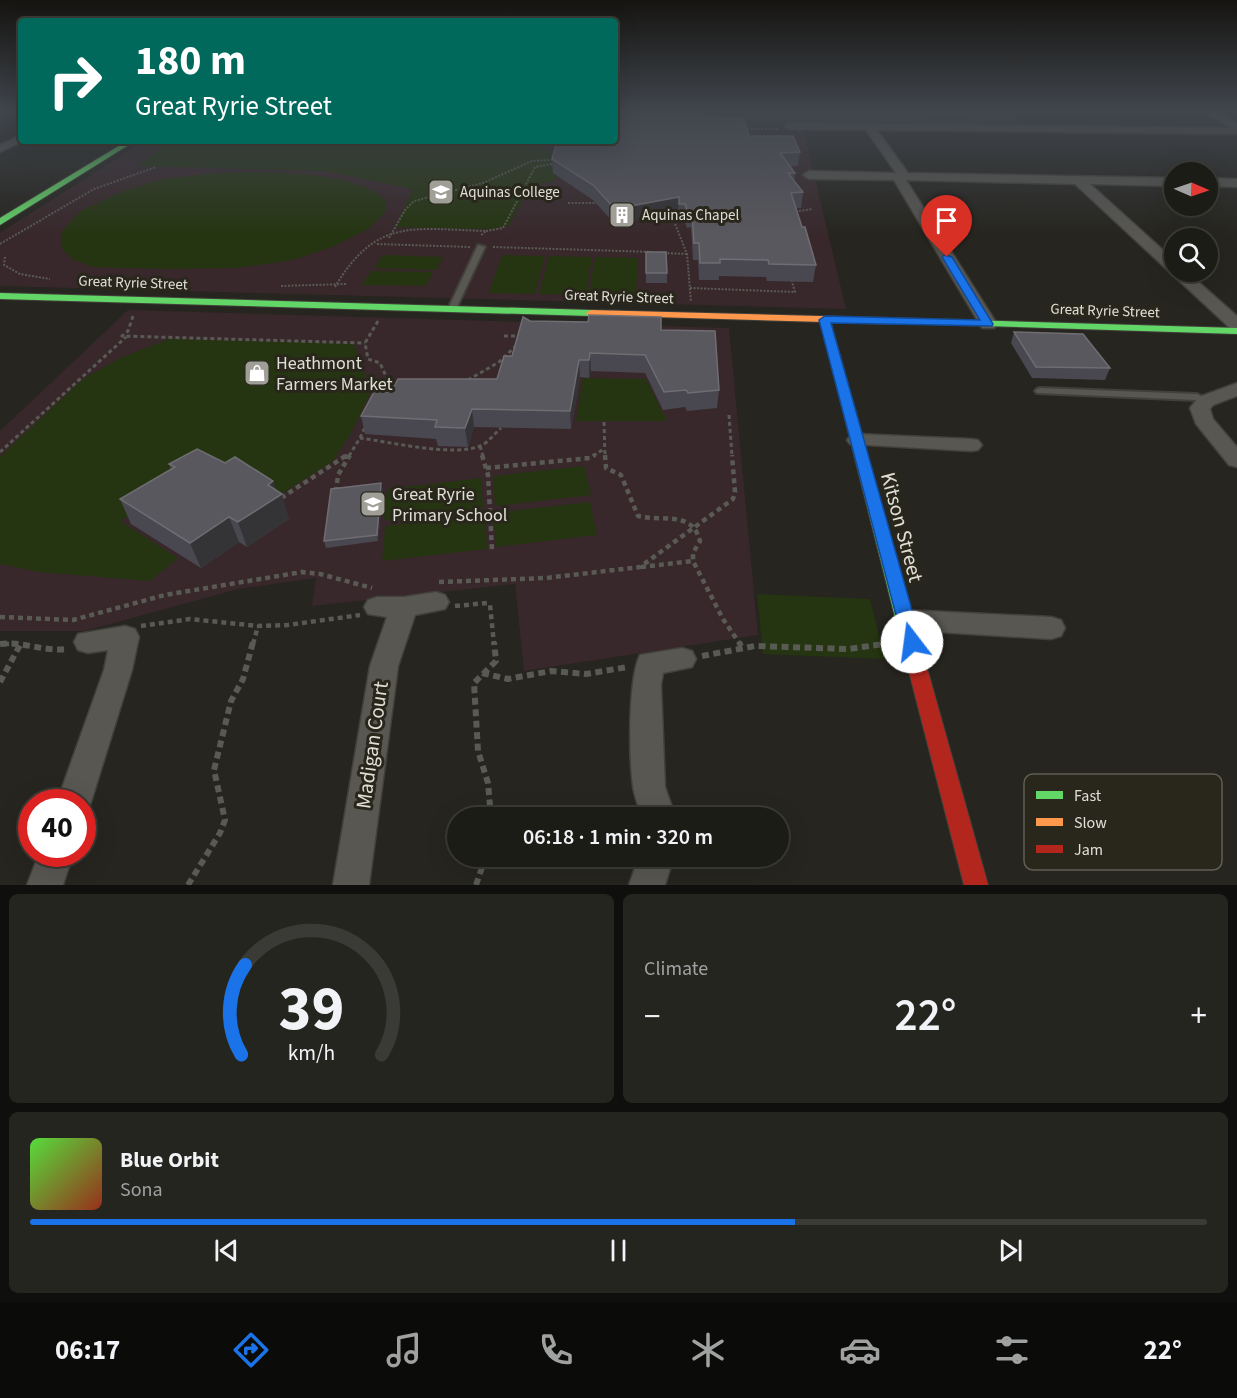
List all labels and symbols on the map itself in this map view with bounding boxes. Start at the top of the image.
north arrow [1164,162,1218,216]
school or university icon: Aquinas College [426,177,456,207]
place label: Aquinas College [460,182,560,203]
pin [921,195,972,257]
building icon: Aquinas Chapel [607,200,637,230]
place label: Aquinas Chapel [642,205,739,226]
street label: Great Ryrie Street [78,271,188,295]
street label: Great Ryrie Street [564,285,674,309]
street label: Great Ryrie Street [1050,299,1160,323]
place label: Heathmont Farmers Market [276,351,393,397]
shop icon: Heathmont Farmers Market [242,358,272,388]
street label: Kitson Street [873,469,931,585]
place label: Great Ryrie Primary School [392,482,507,528]
school or university icon: Great Ryrie Primary School [358,489,388,519]
position arrow [880,610,944,674]
street label: Madigan Court [348,679,396,811]
legend [1024,774,1222,870]
text: Fast [1074,785,1102,807]
speed limit sign: 40 [18,789,96,867]
text: Slow [1074,812,1107,834]
text: Jam [1074,839,1103,861]

